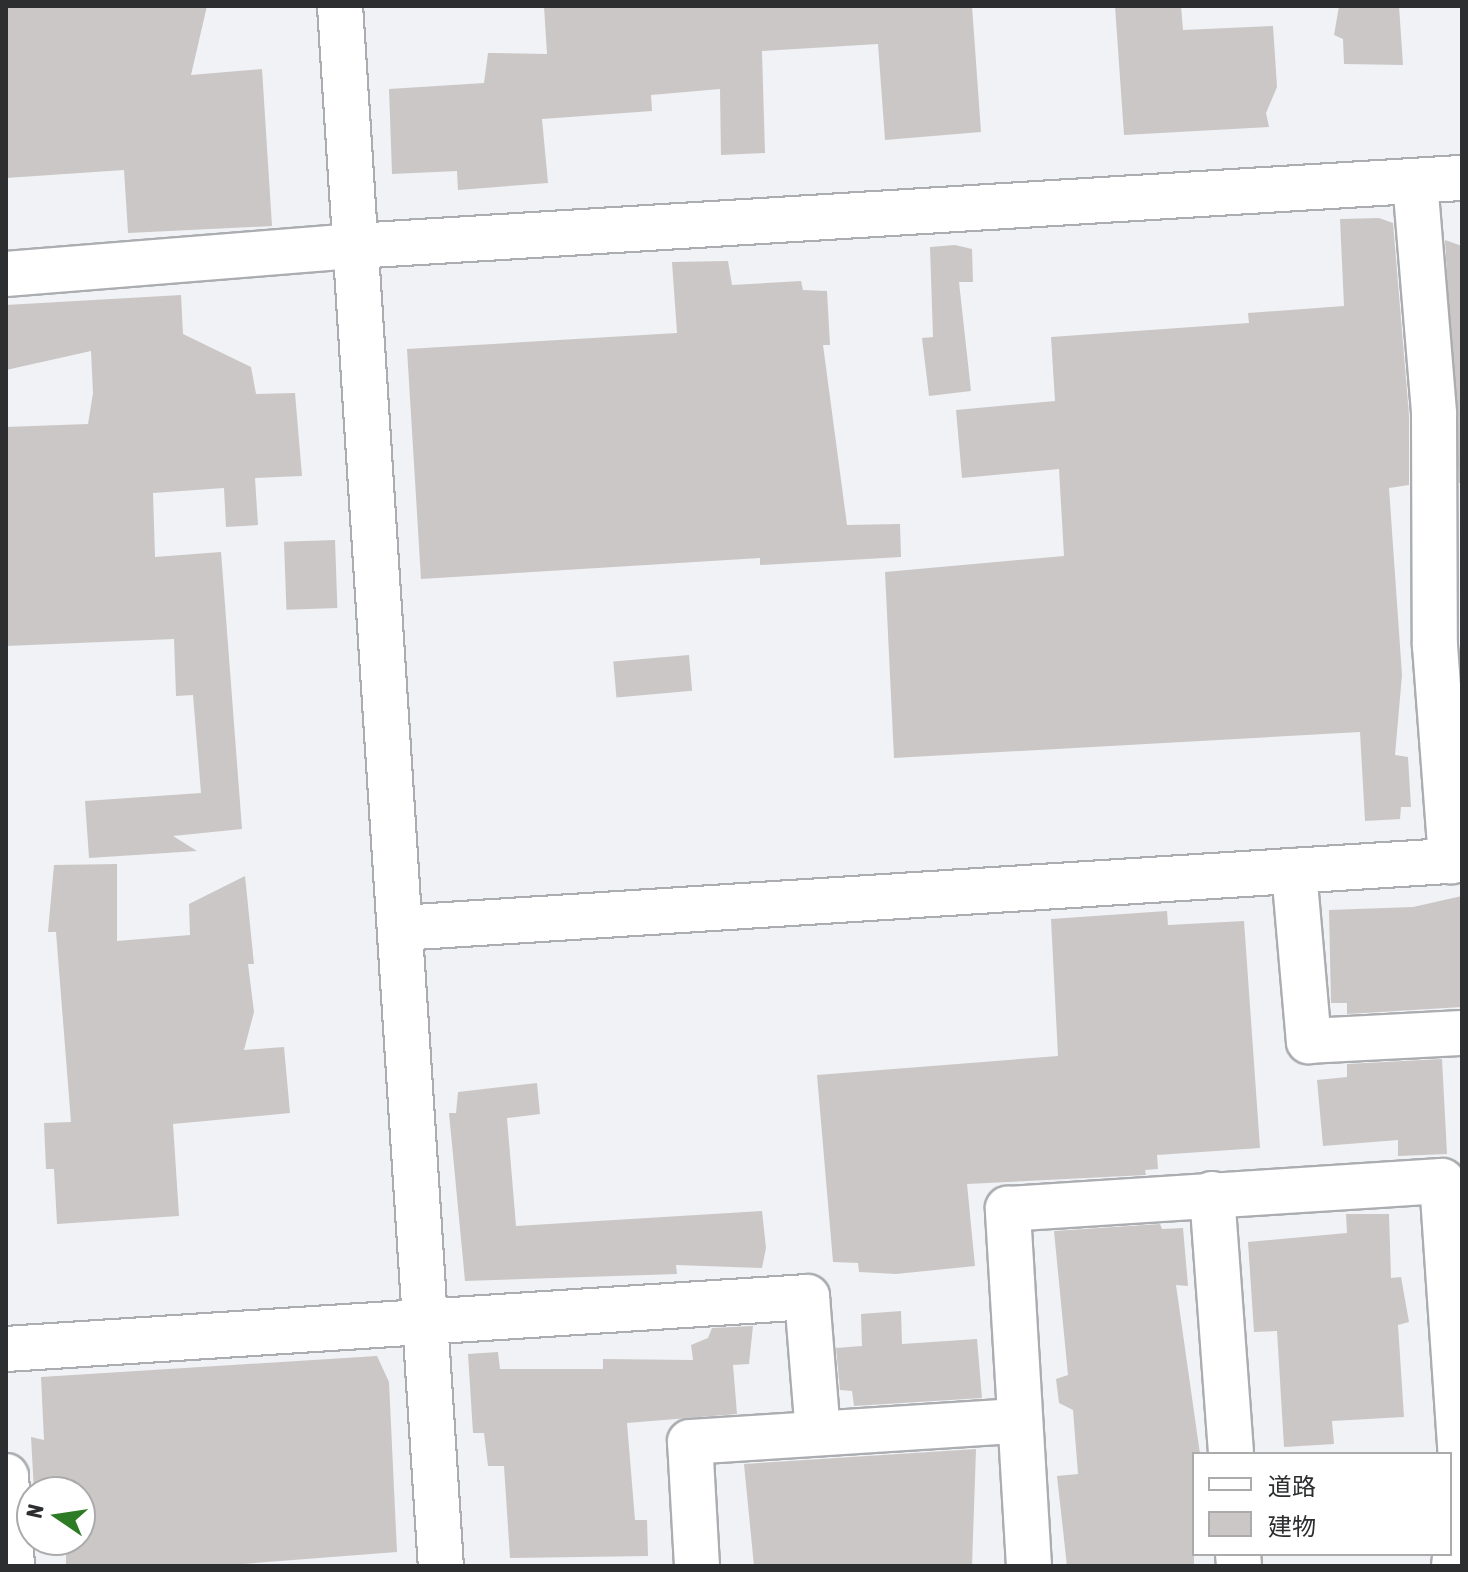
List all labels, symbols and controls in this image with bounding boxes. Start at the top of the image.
legend [1192,1452,1452,1556]
text: 道路 [1268,1473,1316,1500]
north arrow [16,1476,96,1556]
text: N [20,1502,49,1520]
text: 建物 [1268,1513,1316,1540]

